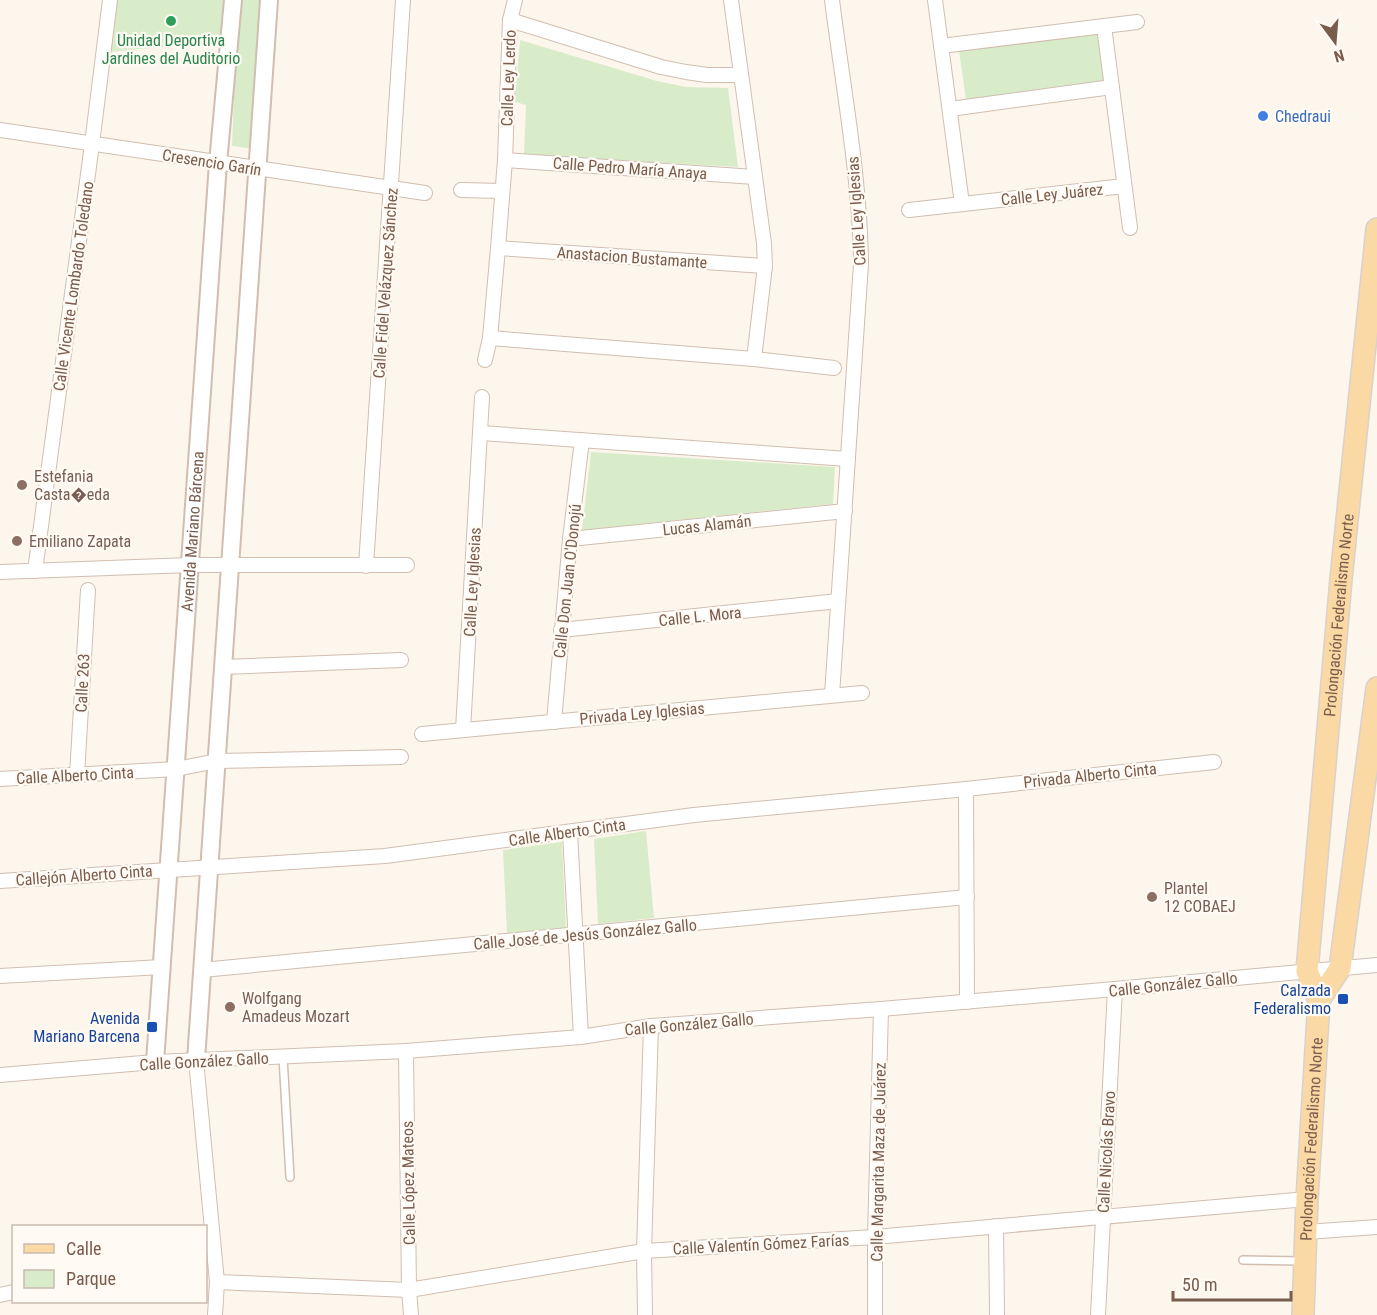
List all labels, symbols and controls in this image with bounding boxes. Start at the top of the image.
north arrow [1305,12,1365,72]
marker: Unidad Deportiva Jardines del Auditorio [164,14,178,28]
street label: Calle Ley Lerdo [497,30,520,127]
place label: Unidad Deportiva Jardines del Auditorio [102,31,240,68]
text: N [1332,45,1346,66]
place label: Chedraui [1275,107,1331,126]
marker: Chedraui [1256,109,1270,123]
street label: Cresencio Garín [161,145,263,180]
street label: Calle Pedro María Anaya [552,154,708,183]
street label: Calle Ley Iglesias [843,156,870,266]
street label: Calle Vicente Lombardo Toledano [49,180,98,392]
street label: Calle Ley Juárez [1000,180,1104,209]
street label: Calle Fidel Velázquez Sánchez [369,187,402,379]
street label: Anastacion Bustamante [556,243,708,272]
street label: Avenida Mariano Bárcena [178,451,208,612]
place label: Estefania Casta�eda [34,467,110,505]
marker: Estefania Casta�eda [15,478,29,492]
street label: Calle Don Juan O'Donojú [550,503,585,659]
street label: Lucas Alamán [662,511,752,540]
street label: Prolongación Federalismo Norte [1320,513,1358,717]
street label: Calle Ley Iglesias [460,527,485,637]
place label: Emiliano Zapata [29,532,131,551]
marker: Emiliano Zapata [10,534,24,548]
street label: Calle L. Mora [658,603,742,630]
street label: Calle 263 [71,653,94,713]
street label: Privada Ley Iglesias [579,699,705,728]
street label: Privada Alberto Cinta [1023,759,1158,792]
street label: Calle Alberto Cinta [16,763,134,788]
street label: Calle Alberto Cinta [507,815,627,850]
street label: Callejón Alberto Cinta [15,861,153,890]
place label: Plantel 12 COBAEJ [1164,879,1236,916]
marker: Plantel 12 COBAEJ [1145,890,1159,904]
street label: Calle José de Jesús González Gallo [473,915,697,954]
street label: Calle González Gallo [1108,968,1238,1001]
place label: Calzada Federalismo [1254,981,1331,1018]
place label: Wolfgang Amadeus Mozart [242,989,350,1026]
marker: Calzada Federalismo [1336,992,1350,1006]
marker: Wolfgang Amadeus Mozart [223,1000,237,1014]
place label: Avenida Mariano Barcena [33,1009,140,1046]
street label: Calle González Gallo [624,1009,754,1040]
marker: Avenida Mariano Barcena [145,1020,159,1034]
street label: Prolongación Federalismo Norte [1297,1037,1327,1241]
street label: Calle González Gallo [139,1049,269,1074]
street label: Calle Margarita Maza de Juárez [867,1062,890,1262]
street label: Calle Nicolás Bravo [1094,1091,1119,1214]
street label: Calle López Mateos [398,1121,419,1245]
legend [12,1225,207,1303]
street label: Calle Valentín Gómez Farías [672,1230,850,1259]
text: Calle [66,1238,102,1259]
scale bar [1173,1264,1292,1302]
text: Parque [66,1268,116,1289]
text: 50 m [1182,1274,1217,1295]

